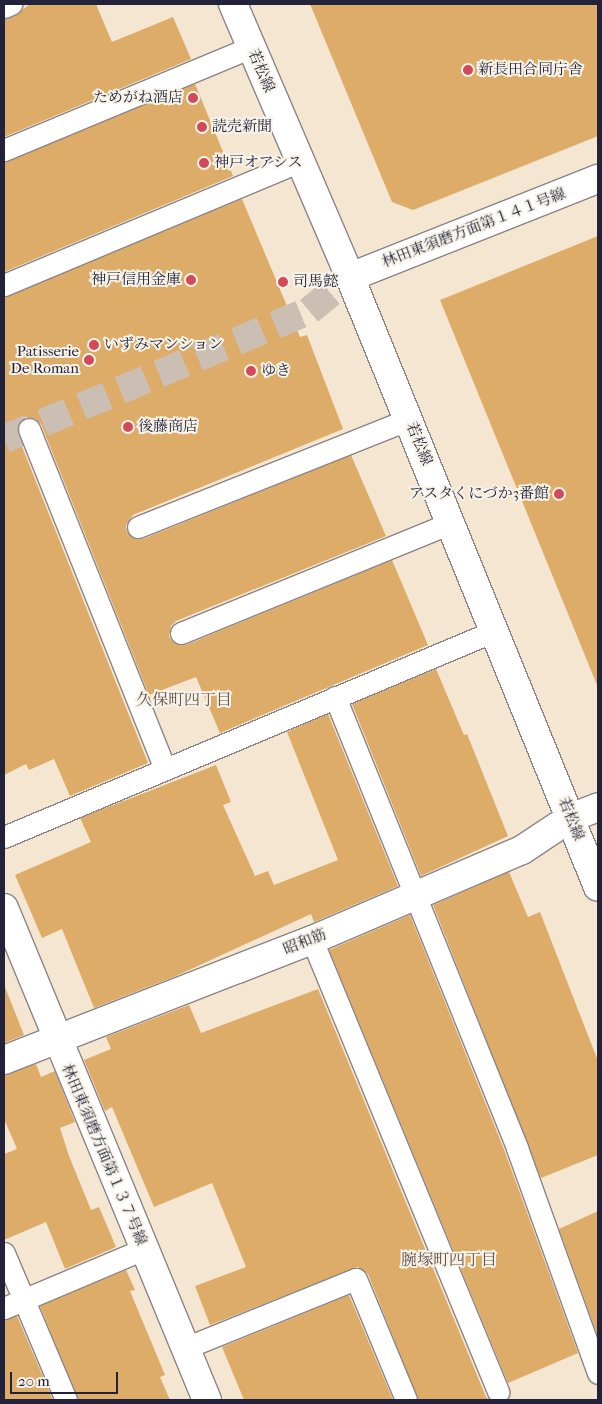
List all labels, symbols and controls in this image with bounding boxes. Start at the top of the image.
street label: 若松線 [244,47,278,95]
place label: 新長田合同庁舎 [478,61,583,79]
marker: 新長田合同庁舎 [462,64,474,76]
place label: ためがね酒店 [93,89,183,107]
marker: ためがね酒店 [187,92,199,104]
place label: 読売新聞 [212,118,272,136]
marker: 読売新聞 [196,121,208,133]
place label: 神戸オアシス [214,154,304,172]
marker: 神戸オアシス [198,157,210,169]
street label: 林田東須磨方面第１４１号線 [380,185,568,271]
place label: 神戸信用金庫 [91,271,181,289]
place label: 司馬懿 [293,273,338,291]
marker: 神戸信用金庫 [185,274,197,286]
marker: 司馬懿 [277,276,289,288]
place label: いずみマンション [104,336,224,354]
marker: いずみマンション [88,339,100,351]
place label: Patisserie De Roman [11,342,79,377]
marker: Patisserie De Roman [83,354,95,366]
place label: ゆき [261,362,291,380]
marker: ゆき [245,365,257,377]
place label: 後藤商店 [138,418,198,436]
street label: 若松線 [402,420,436,468]
marker: 後藤商店 [122,421,134,433]
place label: アスタくにづか3番館 [408,485,549,503]
marker: アスタくにづか3番館 [553,488,565,500]
district label: 久保町四丁目 [136,690,232,710]
street label: 若松線 [554,795,588,843]
street label: 昭和筋 [281,925,329,959]
street label: 林田東須磨方面第１３７号線 [58,1062,150,1248]
district label: 腕塚町四丁目 [401,1250,497,1270]
scale bar [12,1362,120,1394]
text: 20 m [18,1372,50,1390]

